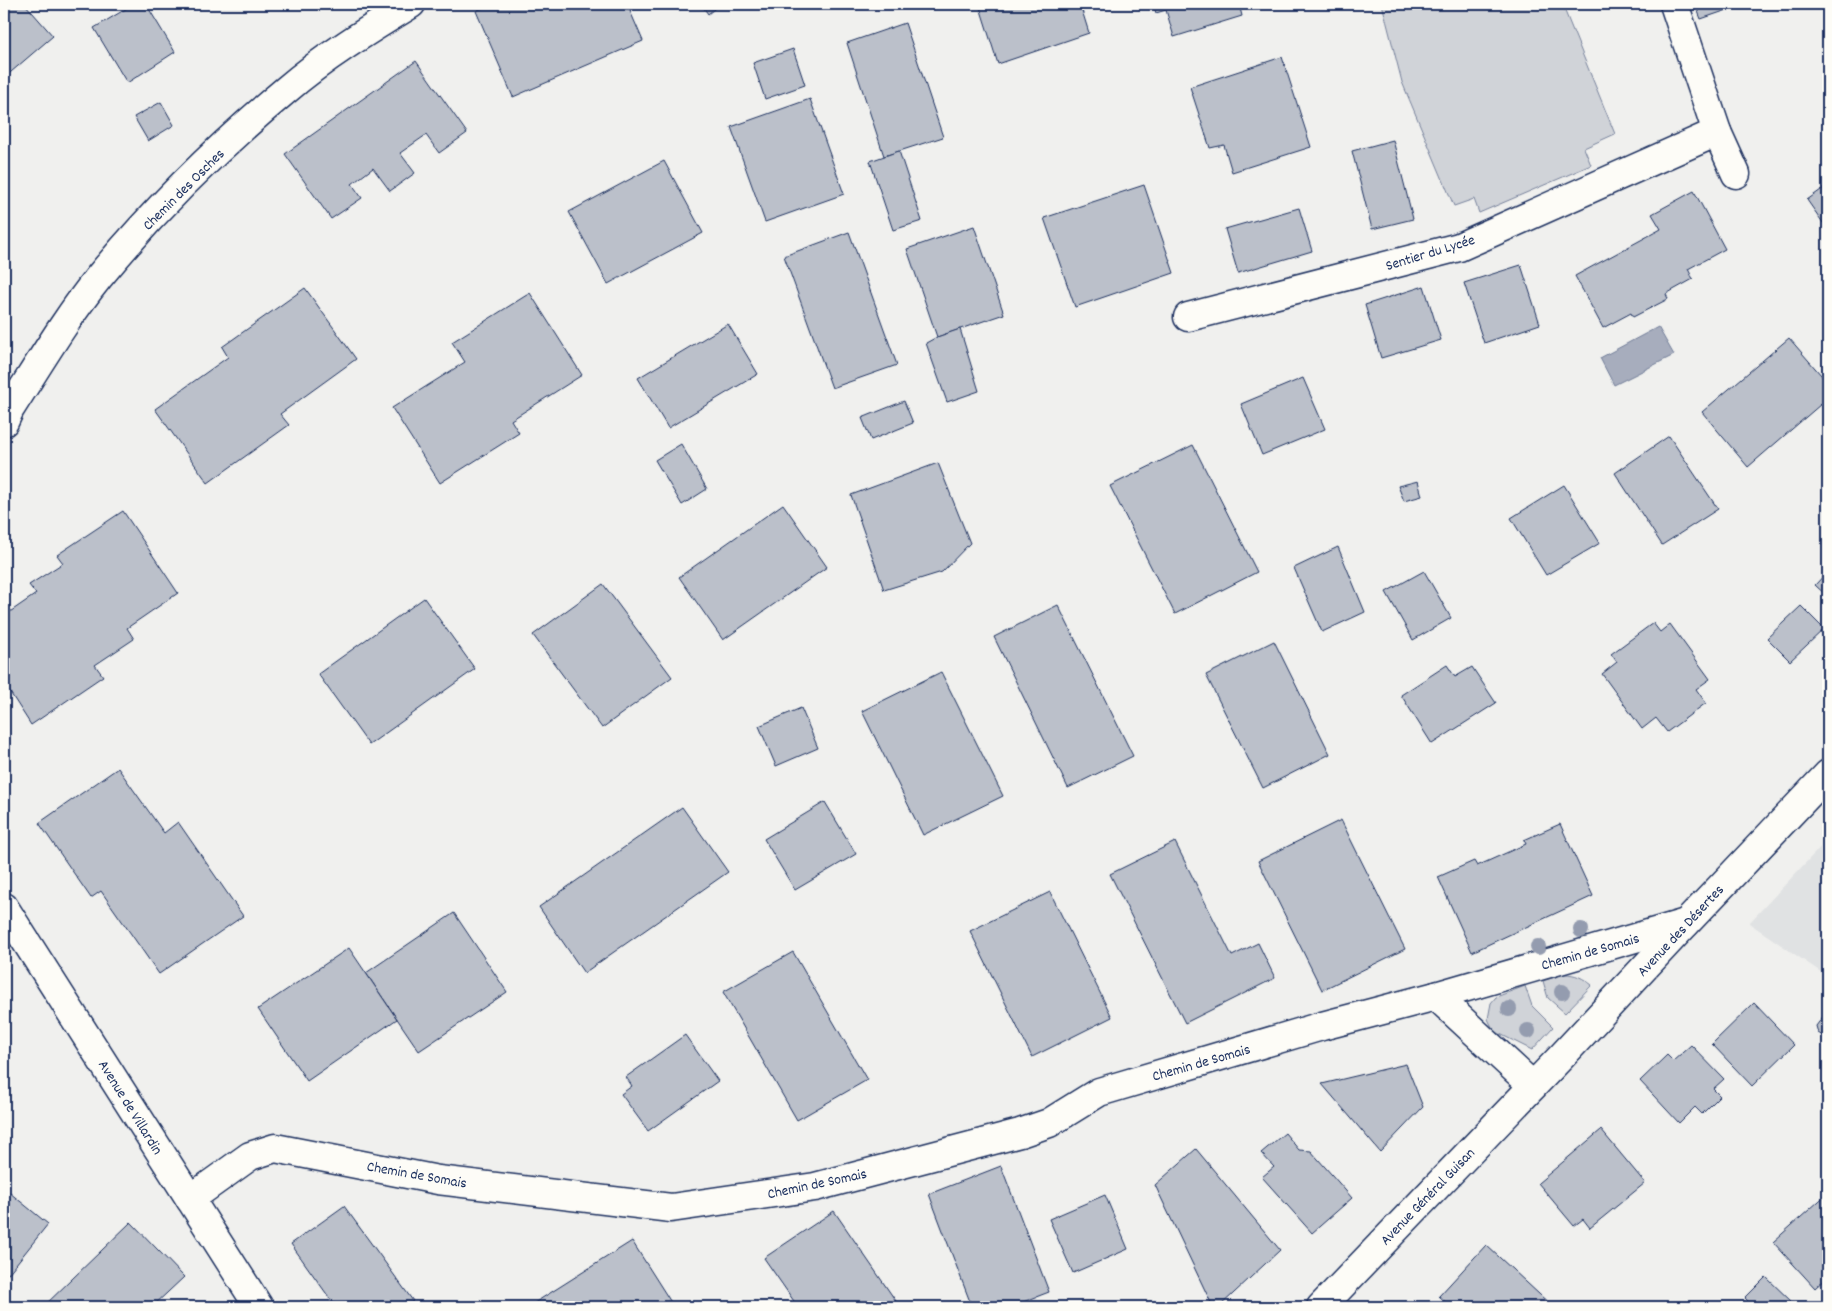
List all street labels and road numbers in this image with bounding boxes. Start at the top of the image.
street label: Chemin des Osches [138,144,231,237]
street label: Sentier du Lycée [1383,230,1478,278]
street label: Avenue des Désertes [1633,880,1730,982]
street label: Chemin de Somais [1539,928,1642,977]
street label: Chemin de Somais [1150,1039,1253,1088]
street label: Avenue de Villardin [91,1056,167,1160]
street label: Avenue Général Guisan [1376,1143,1481,1251]
street label: Chemin de Somais [365,1156,468,1196]
street label: Chemin de Somais [766,1164,869,1206]

